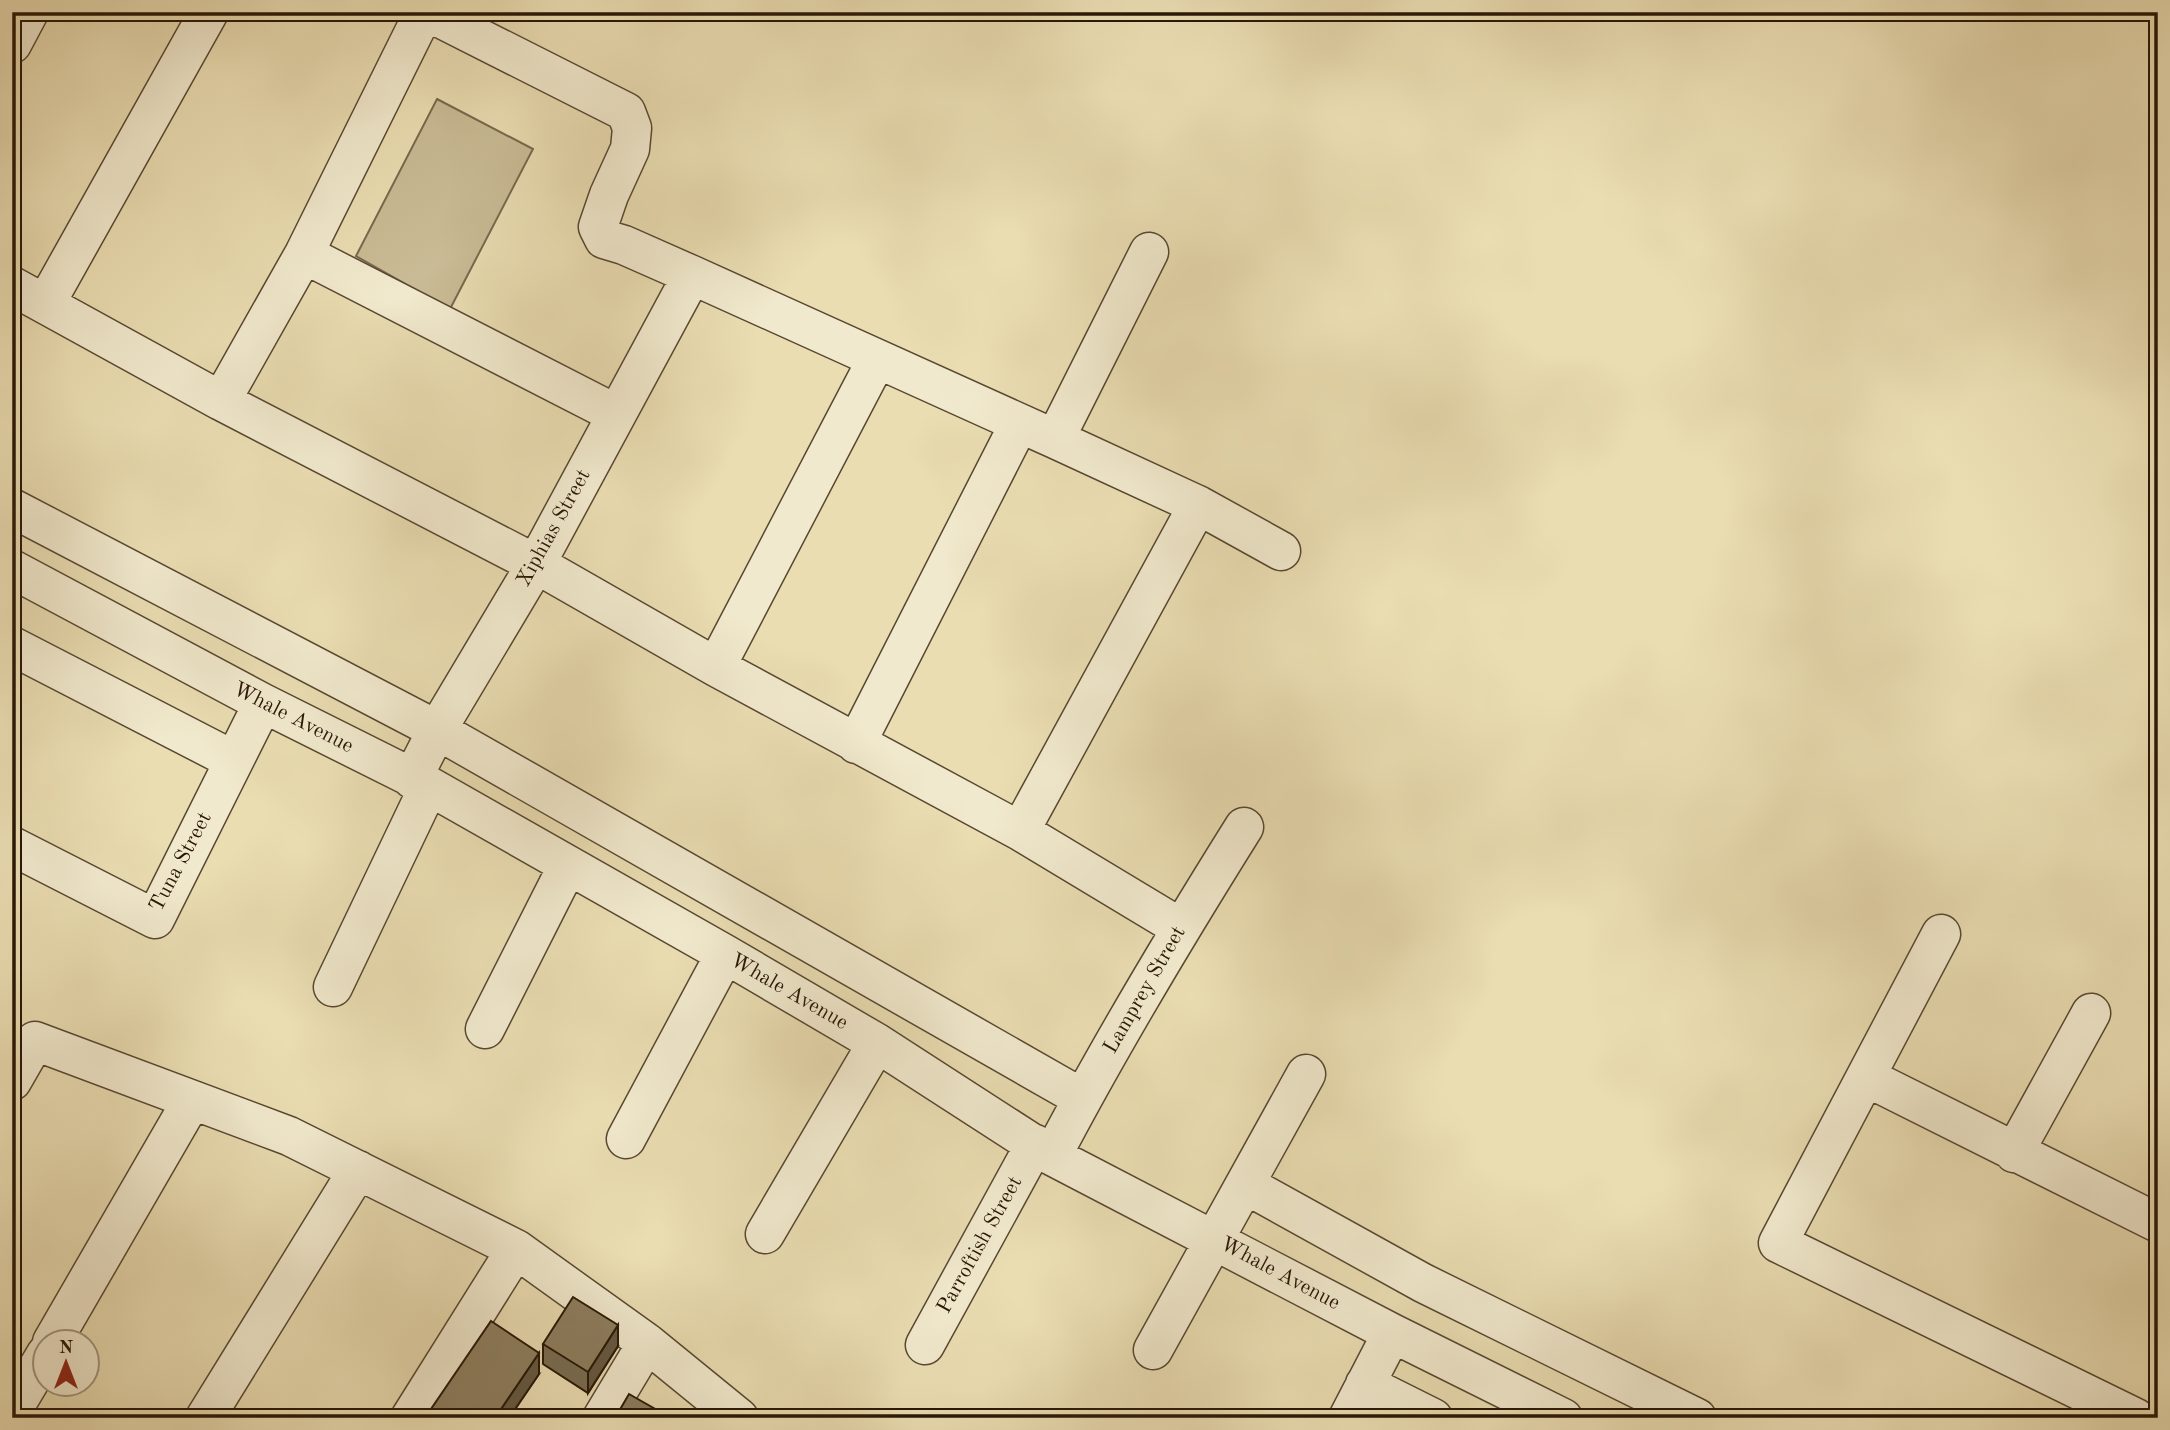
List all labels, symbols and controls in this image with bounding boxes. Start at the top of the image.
street label: Xiphias Street [513,466,595,590]
street label: Whale Avenue [229,679,357,757]
street label: Tuna Street [146,809,216,915]
street label: Lamprey Street [1100,923,1190,1057]
street label: Whale Avenue [727,950,851,1034]
street label: Parroftish Street [934,1173,1026,1317]
street label: Whale Avenue [1217,1234,1343,1314]
north arrow [32,1328,102,1398]
text: N [59,1339,74,1358]

